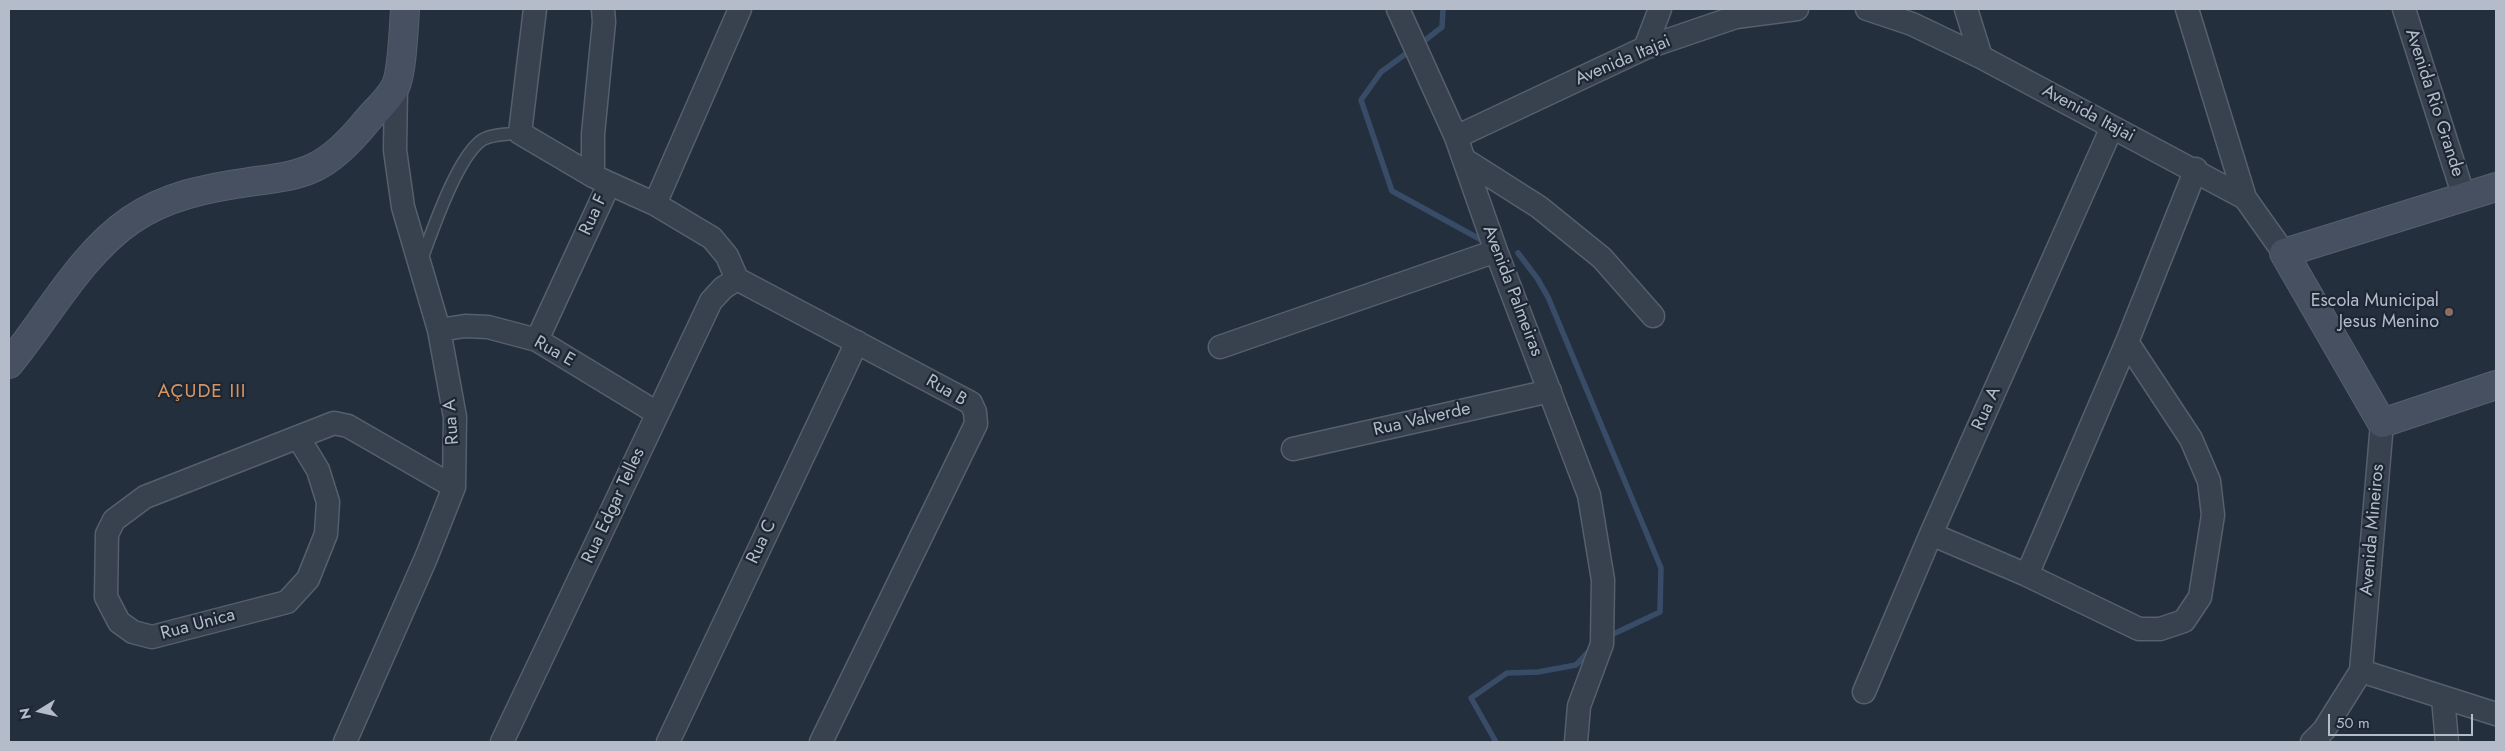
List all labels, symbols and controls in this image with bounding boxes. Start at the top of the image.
street label: Avenida Rio Grande [2400,26,2468,180]
street label: Avenida Itajai [1572,31,1674,91]
street label: Avenida Itajai [2038,81,2138,147]
street label: Rua F [575,191,613,239]
street label: Avenida Palmeiras [1477,222,1547,360]
place label: Escola Municipal Jesus Menino [2311,291,2439,334]
marker: Escola Municipal Jesus Menino [2443,306,2455,318]
street label: Rua E [530,332,578,372]
street label: Rua B [922,371,970,411]
district label: AÇUDE III [156,381,248,403]
street label: Rua A [1968,384,2006,434]
street label: Rua Valverde [1371,398,1473,442]
street label: Rua A [440,399,464,445]
street label: Rua Edgar Telles [578,445,650,567]
street label: Avenida Mineiros [2356,463,2390,597]
street label: Rua C [743,517,781,567]
street label: Rua Unica [158,605,238,645]
north arrow [15,686,65,736]
scale bar [2330,704,2475,736]
text: N [14,706,36,721]
text: 50 m [2336,712,2370,734]

